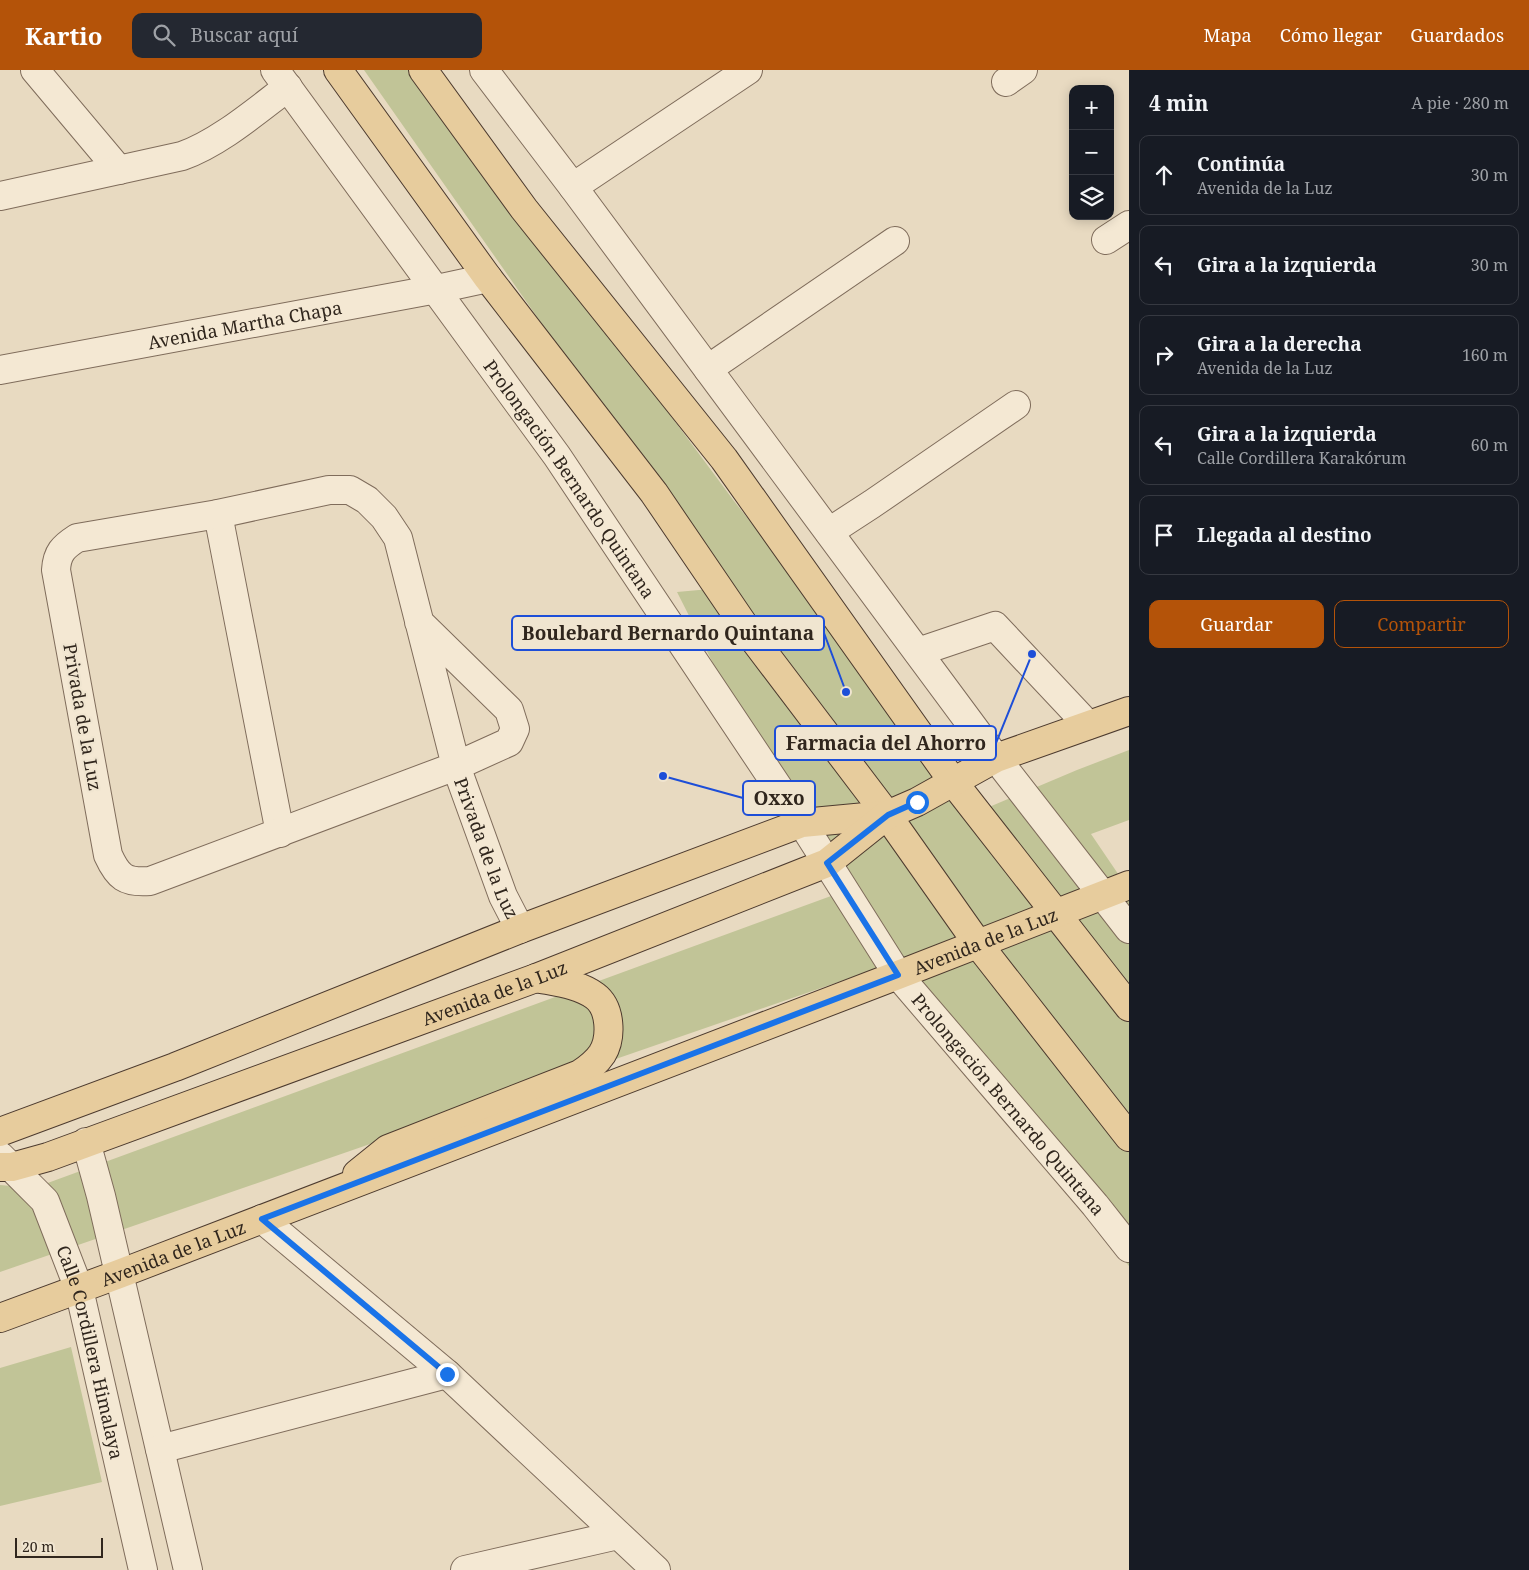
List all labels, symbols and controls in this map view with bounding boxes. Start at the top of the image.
search box [132,13,482,58]
text: Kartio [25,19,102,52]
icon: search [150,21,178,49]
text: Buscar aquí [190,22,298,48]
text: Mapa [1204,23,1252,47]
text: Cómo llegar [1280,23,1382,47]
text: Guardados [1410,23,1504,47]
map controls [1069,85,1114,220]
button: + [1069,85,1114,130]
text: 4 min [1149,89,1208,117]
text: A pie · 280 m [1412,92,1509,114]
button: − [1069,130,1114,175]
text: Continúa [1197,151,1285,177]
icon: ahead [1150,161,1178,189]
text: 30 m [1471,164,1508,186]
button: layers [1069,175,1114,220]
text: Avenida de la Luz [1197,177,1333,199]
icon: left [1150,251,1178,279]
text: Gira a la izquierda [1197,252,1377,278]
text: 30 m [1471,254,1508,276]
street label: Avenida Martha Chapa [146,295,344,354]
text: Gira a la derecha [1197,331,1362,357]
icon: right [1150,341,1178,369]
text: 160 m [1462,344,1508,366]
street label: Prolongación Bernardo Quintana [478,355,661,603]
text: Avenida de la Luz [1197,357,1333,379]
text: Gira a la izquierda [1197,421,1377,447]
icon: left [1150,431,1178,459]
text: 60 m [1471,434,1508,456]
text: Calle Cordillera Karakórum [1197,447,1406,469]
icon: arrive [1150,521,1178,549]
text: Llegada al destino [1197,522,1372,548]
button: Guardar [1149,600,1324,648]
button: Compartir [1334,600,1509,648]
callout: Boulebard Bernardo Quintana [512,616,824,650]
text: Boulebard Bernardo Quintana [522,620,814,646]
street label: Privada de la Luz [58,641,108,793]
callout: Farmacia del Ahorro [775,726,996,760]
text: Farmacia del Ahorro [786,730,986,756]
street label: Privada de la Luz [449,774,525,923]
callout: Oxxo [743,781,815,815]
text: Oxxo [753,785,805,811]
route start [906,791,929,814]
street label: Avenida de la Luz [910,902,1061,980]
street label: Avenida de la Luz [419,955,570,1031]
street label: Prolongación Bernardo Quintana [907,988,1110,1220]
street label: Avenida de la Luz [98,1215,249,1292]
street label: Calle Cordillera Himalaya [51,1242,129,1461]
route end [436,1363,459,1386]
scale bar [15,1535,102,1558]
text: 20 m [22,1537,55,1556]

